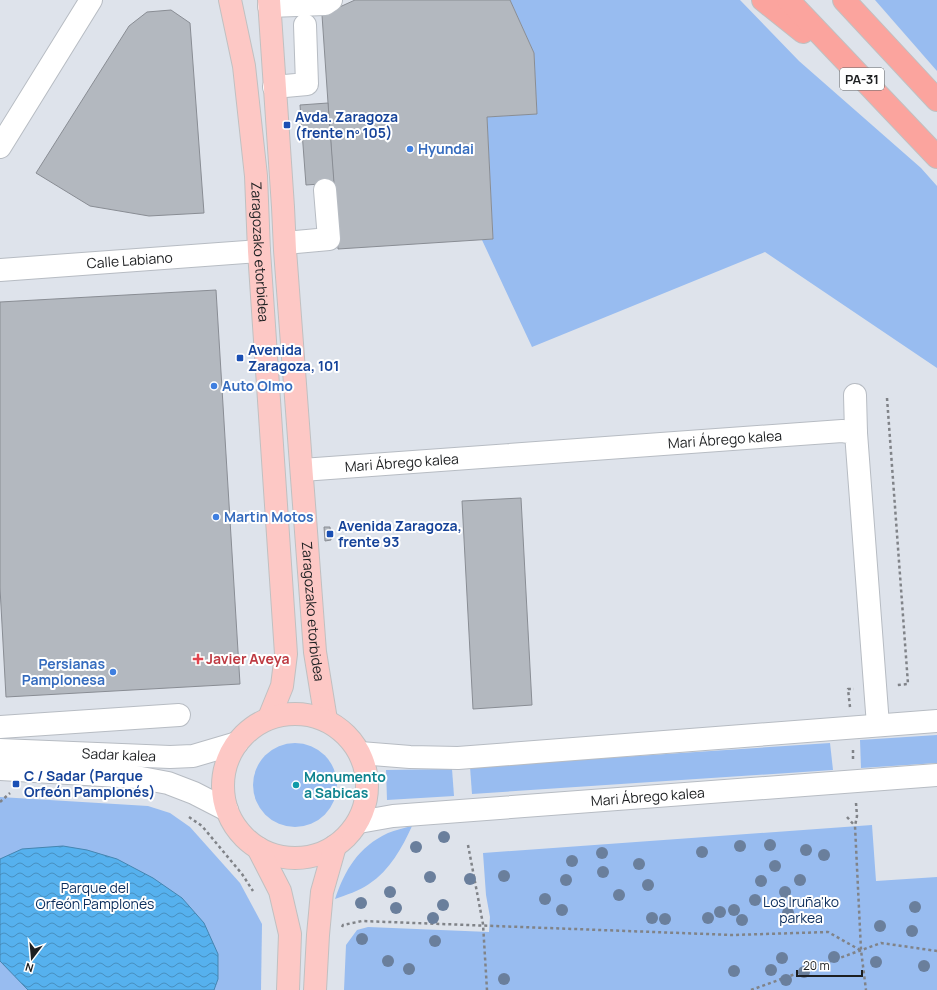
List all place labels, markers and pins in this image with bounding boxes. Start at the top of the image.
place label: Avda. Zaragoza (frente nº 105) [295,107,398,142]
marker: Avda. Zaragoza (frente nº 105) [282,120,292,130]
place label: Hyundai [418,139,474,158]
marker: Hyundai [405,144,415,154]
place label: Avenida Zaragoza, 101 [248,340,339,375]
marker: Avenida Zaragoza, 101 [235,353,245,363]
place label: Auto Olmo [222,376,293,395]
marker: Auto Olmo [209,381,219,391]
place label: Martin Motos [224,507,314,526]
marker: Martin Motos [211,512,221,522]
place label: Avenida Zaragoza, frente 93 [338,516,462,551]
marker: Avenida Zaragoza, frente 93 [325,529,335,539]
place label: Javier Aveya [206,649,289,668]
place label: Persianas Pamplonesa [22,654,105,689]
marker: Javier Aveya [193,654,203,664]
marker: Persianas Pamplonesa [108,667,118,677]
place label: C / Sadar (Parque Orfeón Pamplonés) [24,766,155,801]
place label: Monumento a Sabicas [304,767,386,802]
marker: C / Sadar (Parque Orfeón Pamplonés) [11,779,21,789]
marker: Monumento a Sabicas [291,780,301,790]

